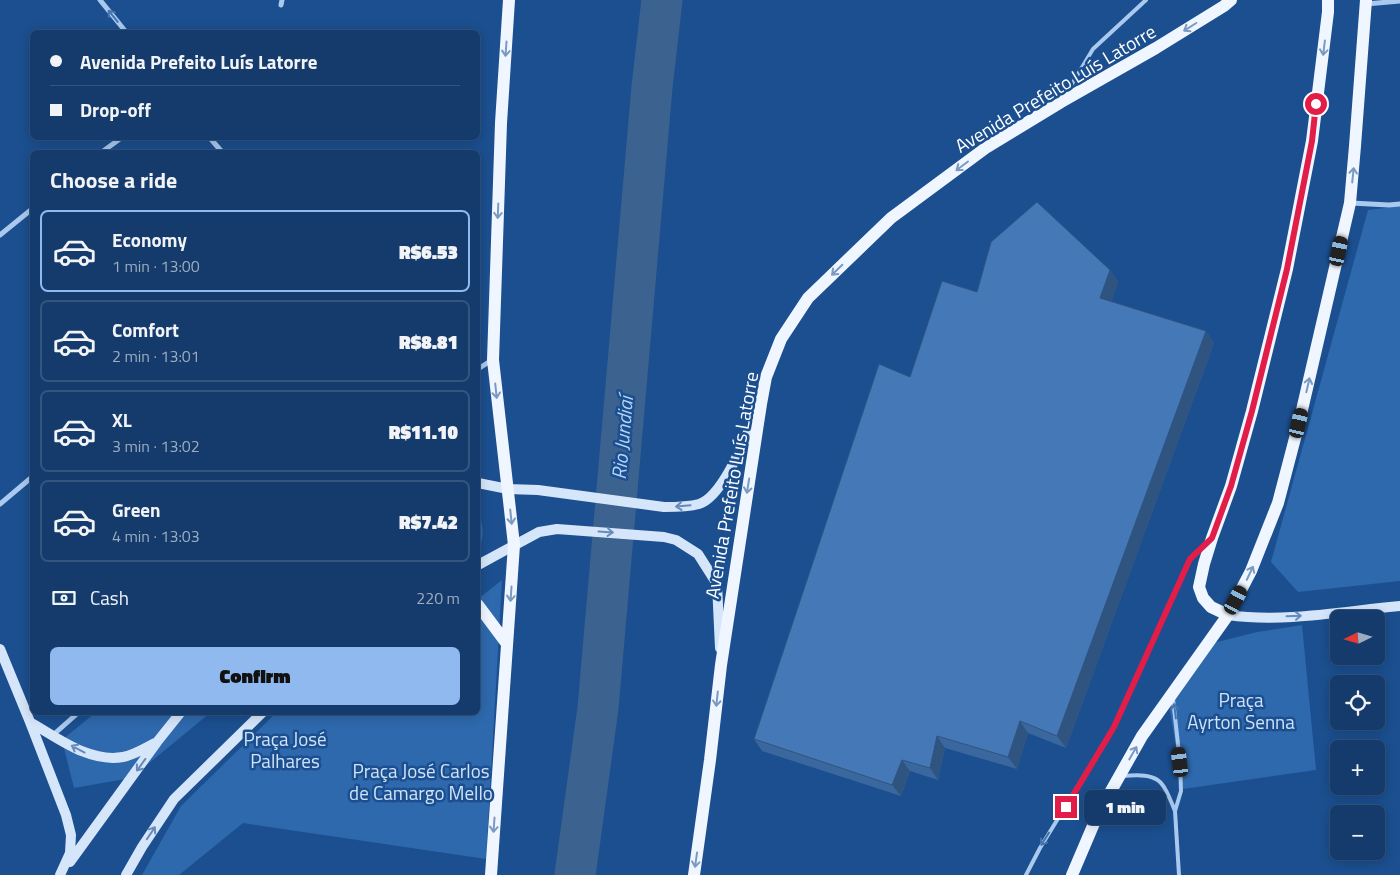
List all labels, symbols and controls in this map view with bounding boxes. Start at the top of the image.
one-way arrow [107,10,118,23]
street label: Avenida Prefeito Luís Latorre [949,16,1161,160]
one-way arrow [1184,22,1198,32]
one-way arrow [502,40,511,56]
one-way arrow [1319,40,1329,56]
text: Avenida Prefeito Luís Latorre [80,47,317,76]
route start [1305,93,1327,115]
text: Drop-off [80,95,151,124]
one-way arrow [956,160,969,171]
text: Choose a ride [50,163,177,197]
one-way arrow [1348,167,1357,183]
one-way arrow [494,203,503,219]
text: Economy [112,225,187,254]
icon: car [52,229,97,274]
car [1328,235,1349,267]
text: R$6.53 [399,237,458,266]
text: 1 min · 13:00 [112,254,200,278]
one-way arrow [831,264,844,276]
text: Comfort [112,315,179,344]
icon: car [52,319,97,364]
text: R$8.81 [399,327,458,356]
text: 2 min · 13:01 [112,344,200,368]
street label: Avenida Prefeito Luís Latorre [697,369,765,601]
one-way arrow [1304,378,1313,394]
one-way arrow [491,382,501,398]
water label: Rio Jundiaí [603,390,641,481]
text: XL [112,405,132,434]
car [1288,407,1309,439]
icon: car [52,409,97,454]
text: R$11.10 [389,417,458,446]
text: 3 min · 13:02 [112,434,200,458]
one-way arrow [743,478,753,494]
text: Green [112,495,161,524]
icon: car [52,499,97,544]
one-way arrow [675,501,691,511]
text: R$7.42 [399,507,458,536]
one-way arrow [506,508,516,524]
text: 4 min · 13:03 [112,524,200,548]
one-way arrow [597,528,613,537]
one-way arrow [1245,566,1255,581]
text: Cash [90,583,129,612]
car [1222,583,1249,617]
icon: cash [50,584,78,612]
one-way arrow [506,585,516,601]
text: 220 m [416,586,460,610]
north arrow [1330,610,1385,665]
map controls [1330,610,1385,860]
one-way arrow [1286,611,1302,621]
button: Confirm [50,647,460,705]
button: locate [1330,675,1385,730]
park label: Praça Ayrton Senna [1187,685,1295,736]
one-way arrow [712,691,722,707]
one-way arrow [1170,703,1180,719]
park label: Praça José Palhares [243,724,327,775]
button: + [1330,740,1385,795]
one-way arrow [71,744,86,754]
car [1170,746,1189,778]
one-way arrow [1128,747,1138,761]
park label: Praça José Carlos de Camargo Mello [349,756,493,807]
one-way arrow [136,758,146,772]
callout: 1 min [1084,790,1166,824]
text: 1 min [1105,795,1145,819]
route end [1055,796,1077,818]
button: − [1330,805,1385,860]
one-way arrow [490,817,499,833]
one-way arrow [146,826,156,840]
one-way arrow [1040,832,1050,846]
one-way arrow [691,852,701,868]

